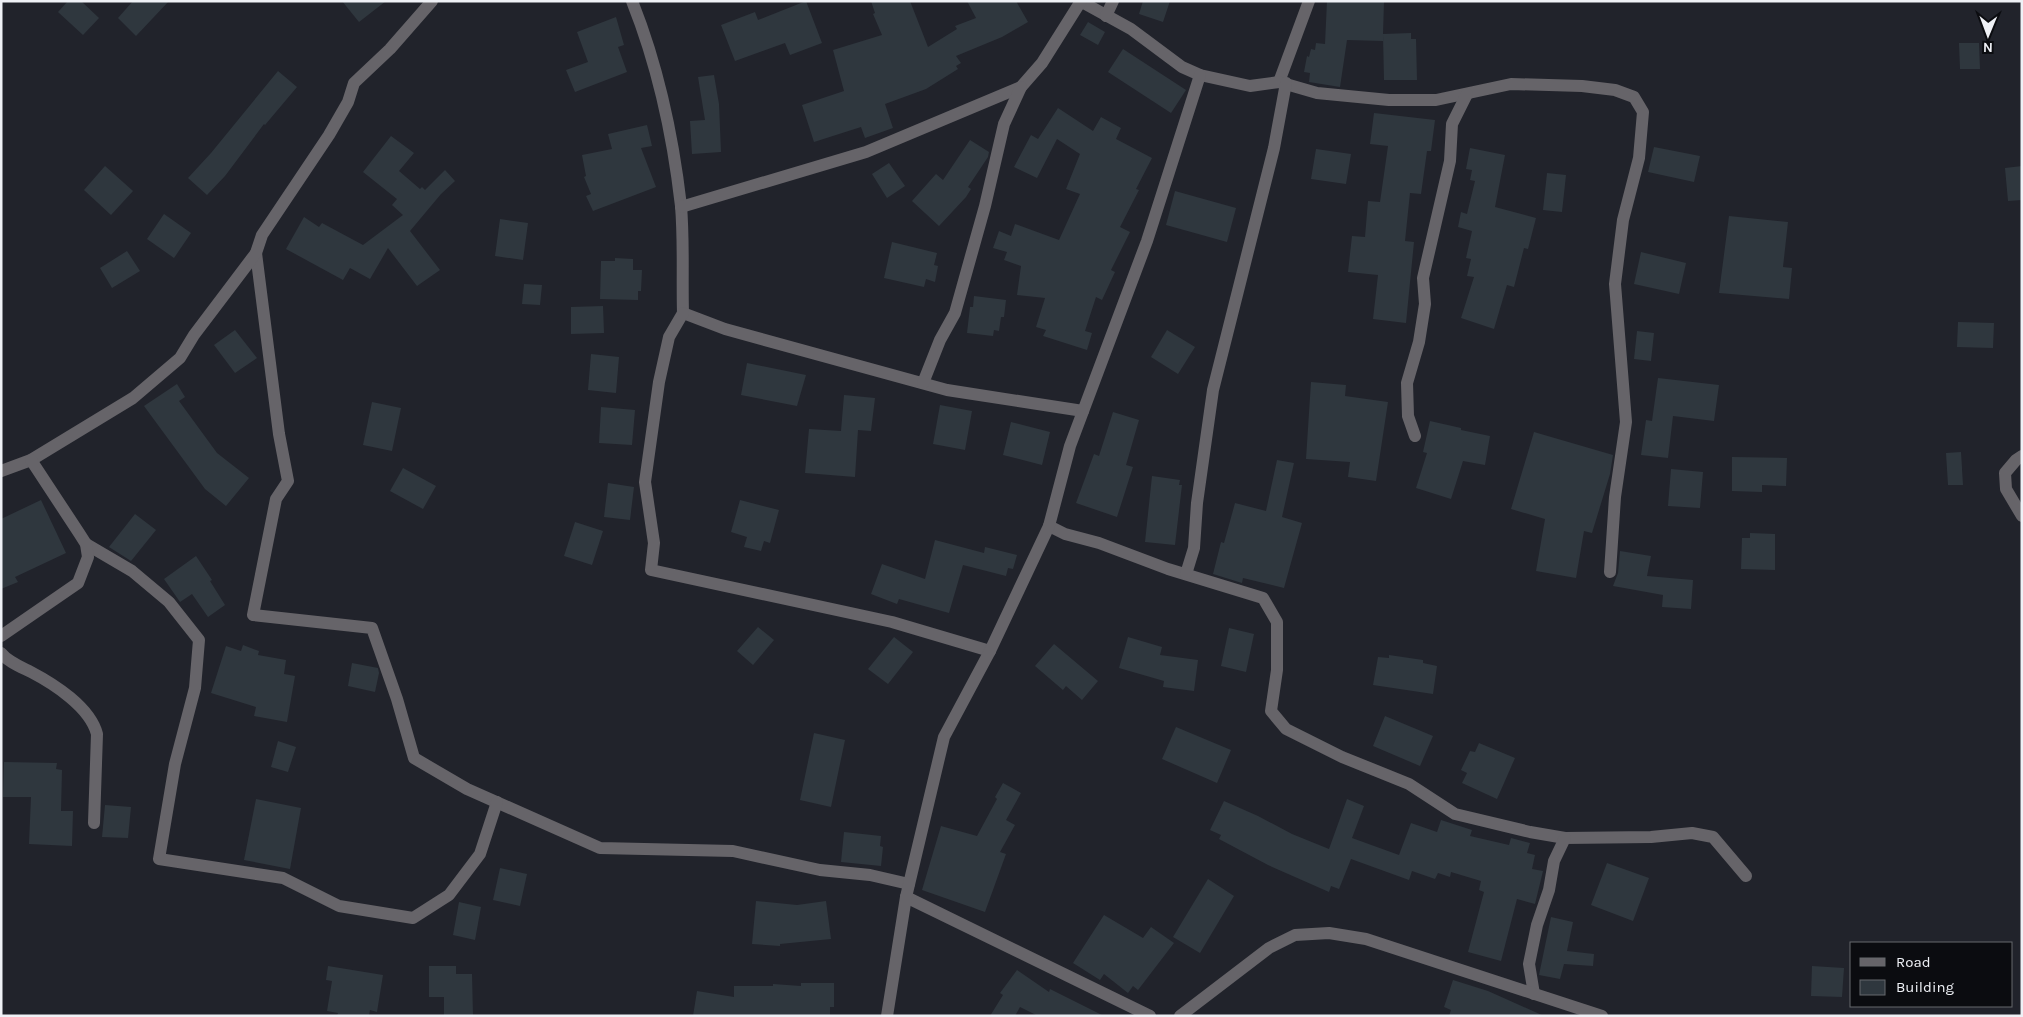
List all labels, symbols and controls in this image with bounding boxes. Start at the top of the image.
north arrow [1963,10,2013,60]
text: N [1983,39,1993,56]
legend [1850,942,2013,1007]
text: Road [1896,953,1931,971]
text: Building [1896,978,1954,996]

